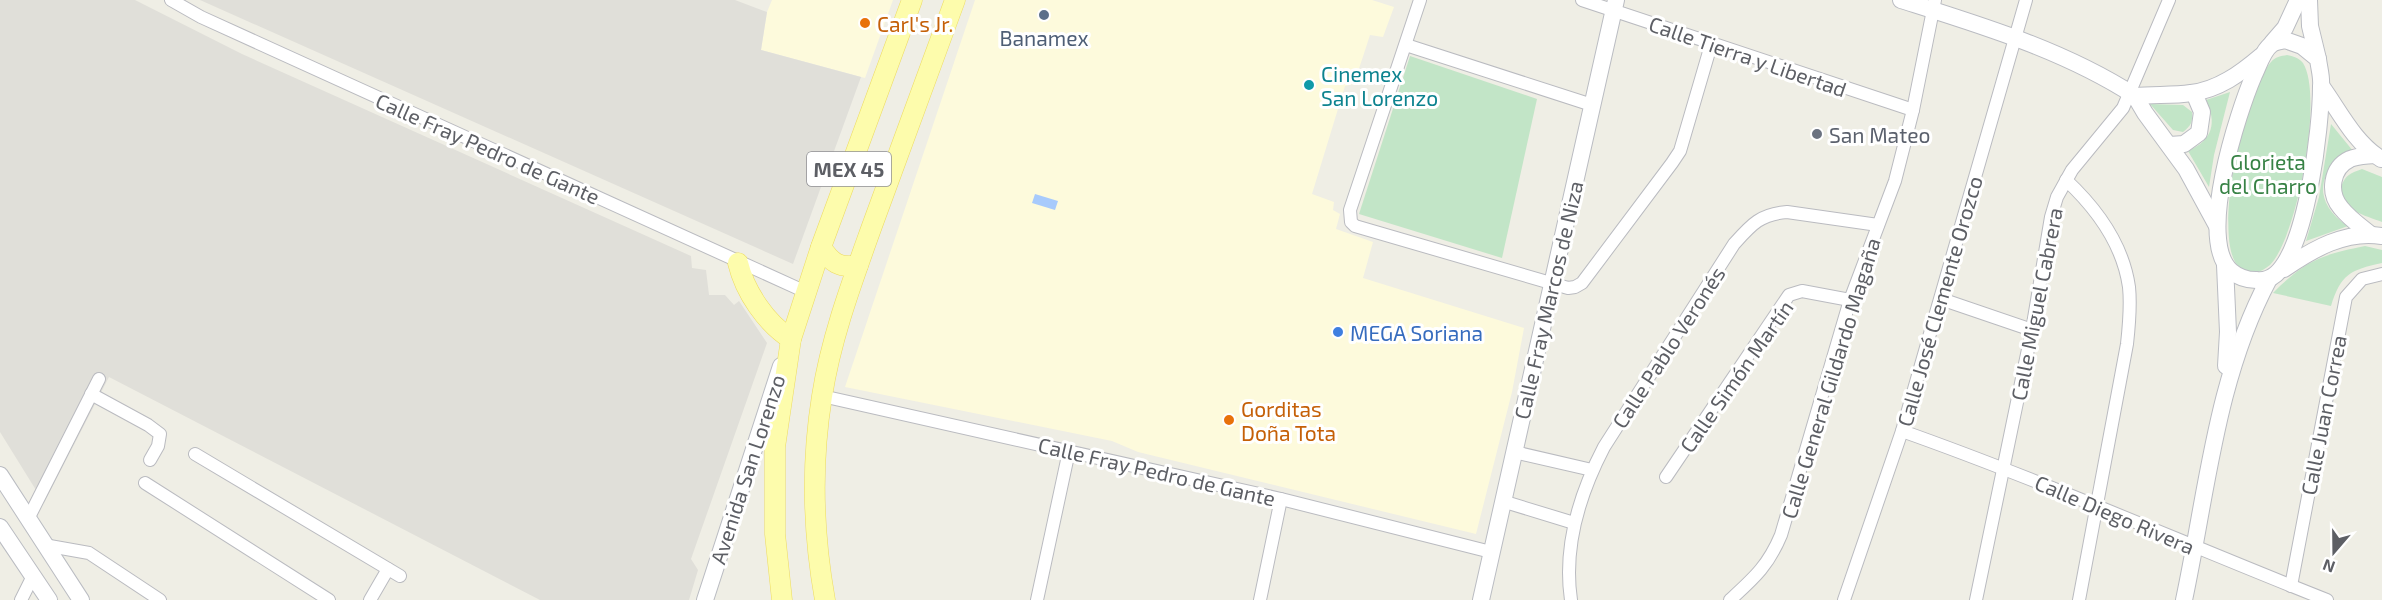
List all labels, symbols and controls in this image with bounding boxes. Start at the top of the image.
marker: Banamex [1037,8,1051,22]
street label: Calle Tierra y Libertad [1646,10,1850,102]
place label: Carl's Jr. [877,11,953,36]
marker: Carl's Jr. [858,16,872,30]
place label: Banamex [999,25,1089,50]
place label: Cinemex San Lorenzo [1321,61,1438,110]
marker: Cinemex San Lorenzo [1302,78,1316,92]
street label: Calle Fray Pedro de Gante [372,87,604,209]
place label: San Mateo [1829,122,1930,147]
marker: San Mateo [1810,127,1824,141]
park label: Glorieta del Charro [2219,149,2317,198]
road number: MEX 45 [807,152,891,186]
street label: Calle José Clemente Orozco [1891,173,1987,429]
street label: Calle Fray Marcos de Niza [1508,178,1588,422]
street label: Calle Miguel Cabrera [2005,206,2067,402]
street label: Calle General Gildardo Magaña [1775,235,1885,521]
street label: Calle Pablo Veronés [1606,262,1730,432]
street label: Calle Simón Martín [1674,295,1798,457]
place label: MEGA Soriana [1350,320,1483,345]
marker: MEGA Soriana [1331,325,1345,339]
street label: Calle Juan Correa [2295,333,2351,497]
street label: Avenida San Lorenzo [705,371,789,567]
place label: Gorditas Doña Tota [1241,396,1336,445]
marker: Gorditas Doña Tota [1222,413,1236,427]
street label: Calle Fray Pedro de Gante [1036,432,1278,510]
street label: Calle Diego Rivera [2031,469,2199,559]
north arrow [2304,522,2364,582]
text: N [2320,556,2337,577]

